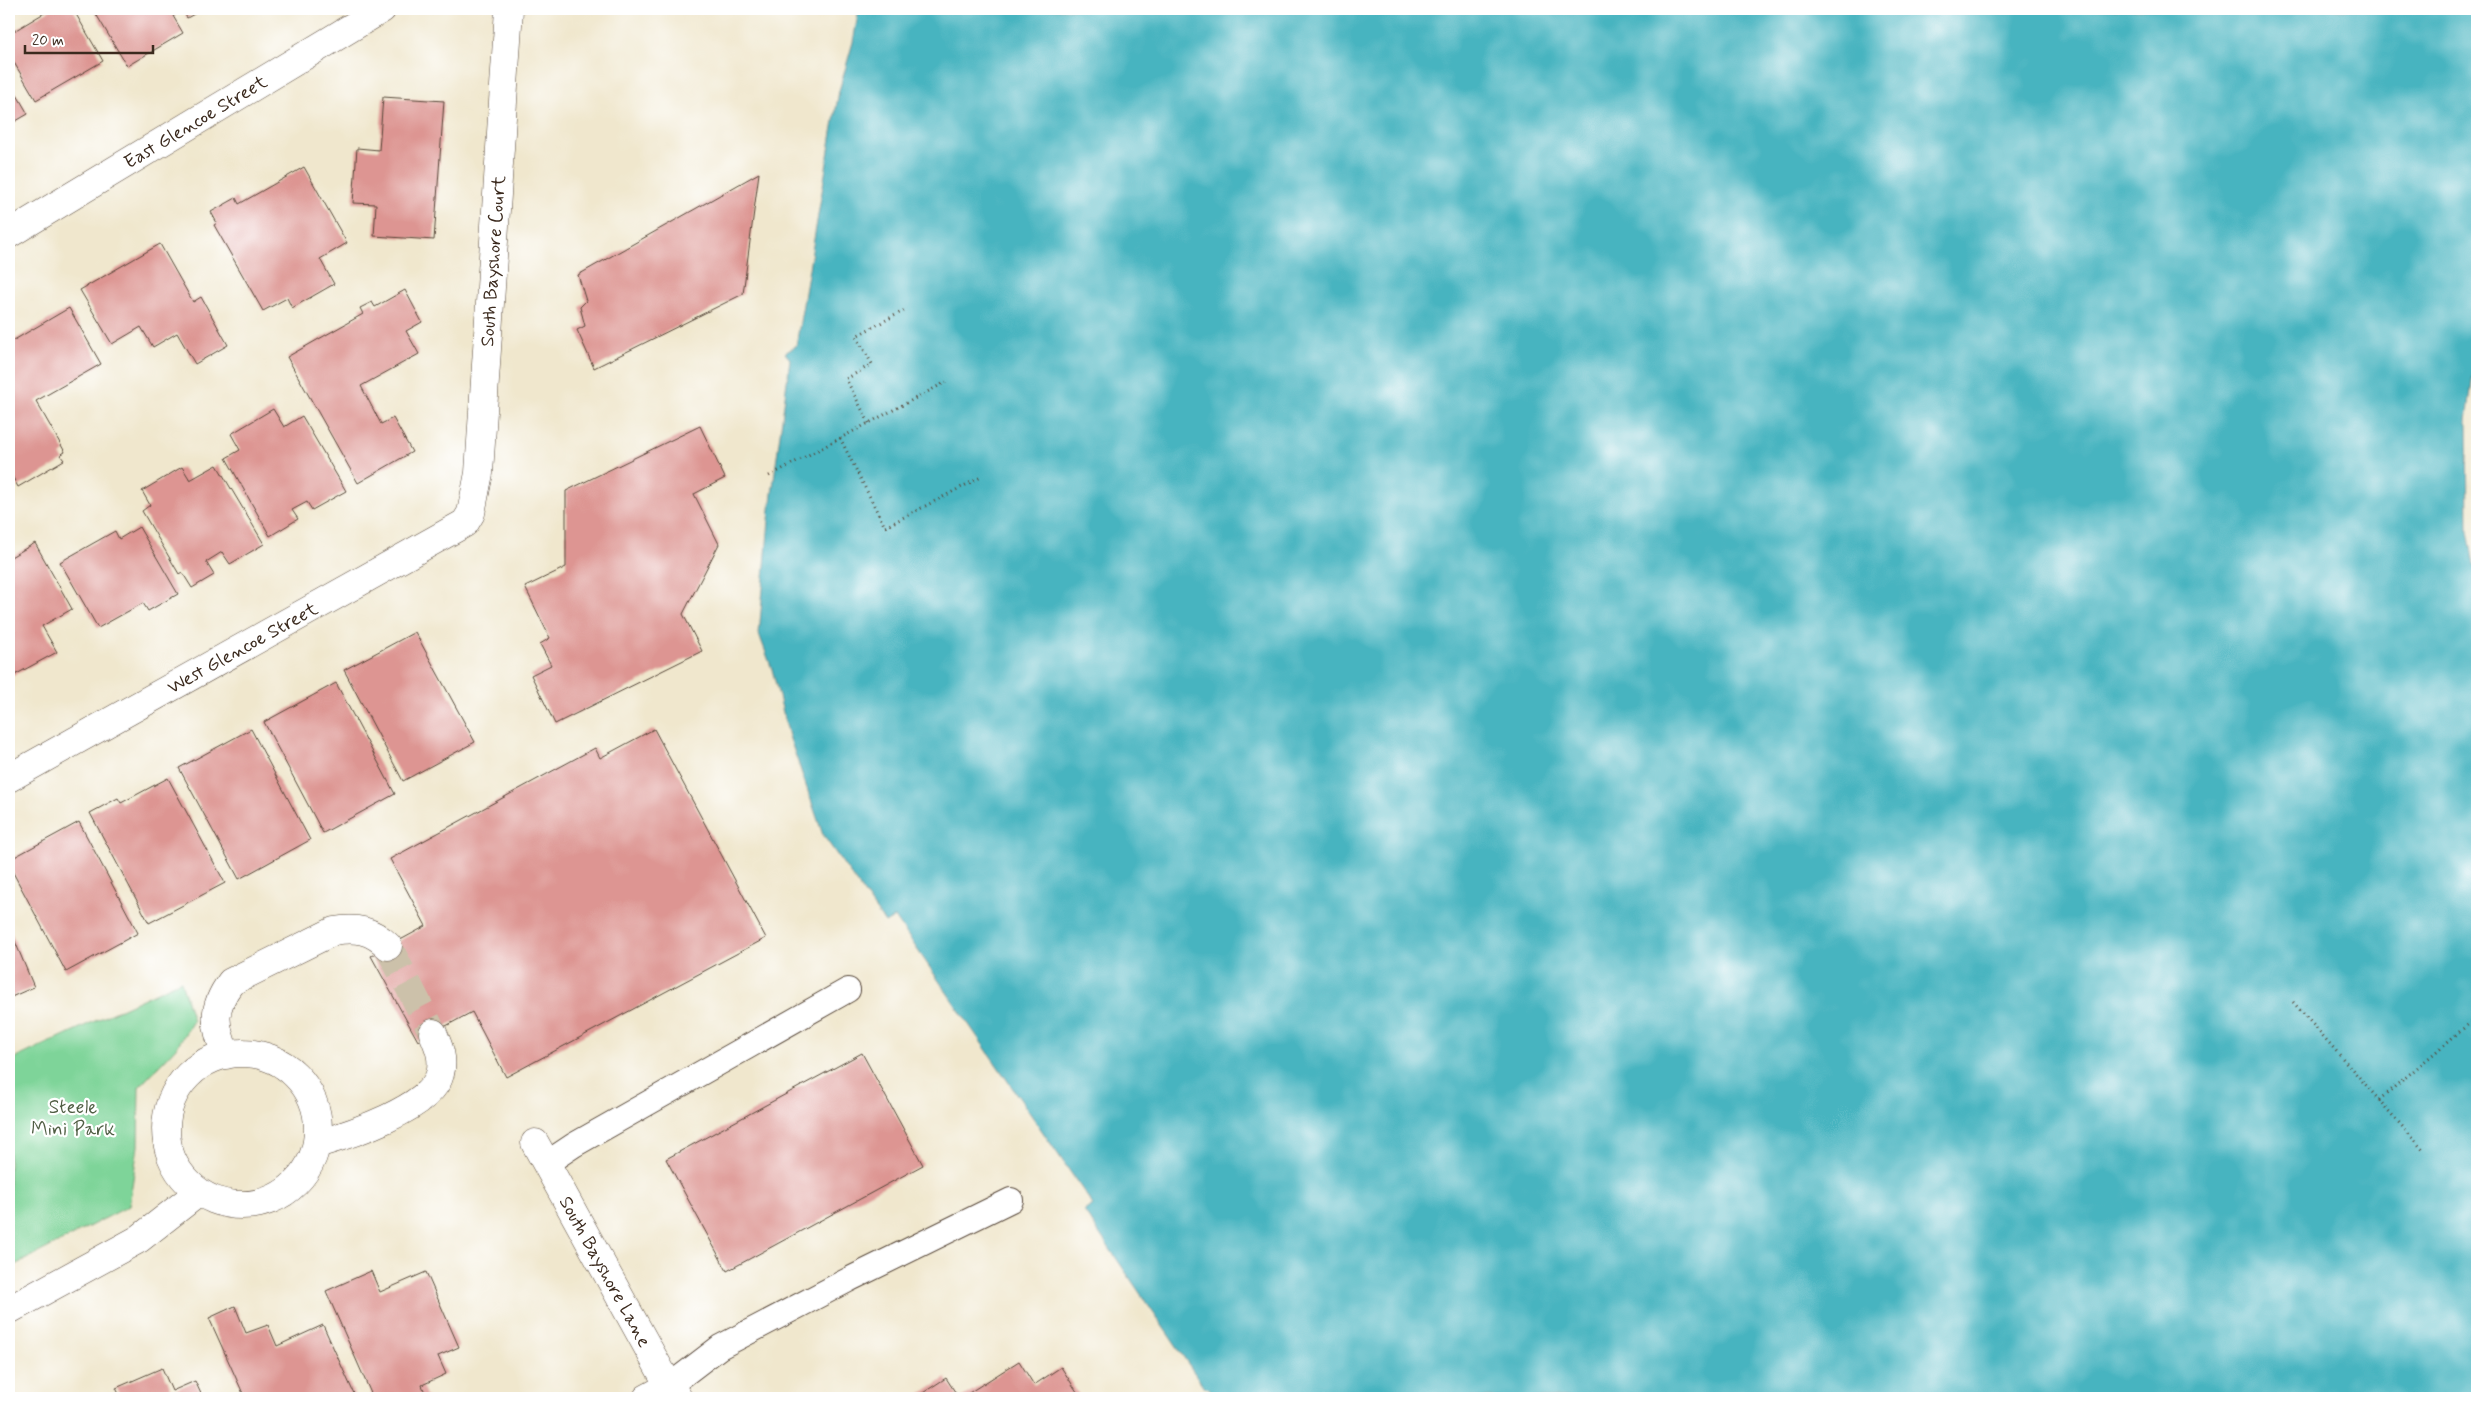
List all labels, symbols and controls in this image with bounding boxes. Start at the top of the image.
scale bar [25,22,152,54]
text: 20 m [32,31,64,51]
street label: East Glencoe Street [119,70,272,175]
street label: South Bayshore Court [475,175,512,347]
street label: West Glencoe Street [163,597,322,700]
park label: Steele Mini Park [31,1095,115,1142]
street label: South Bayshore Lane [553,1192,657,1352]

